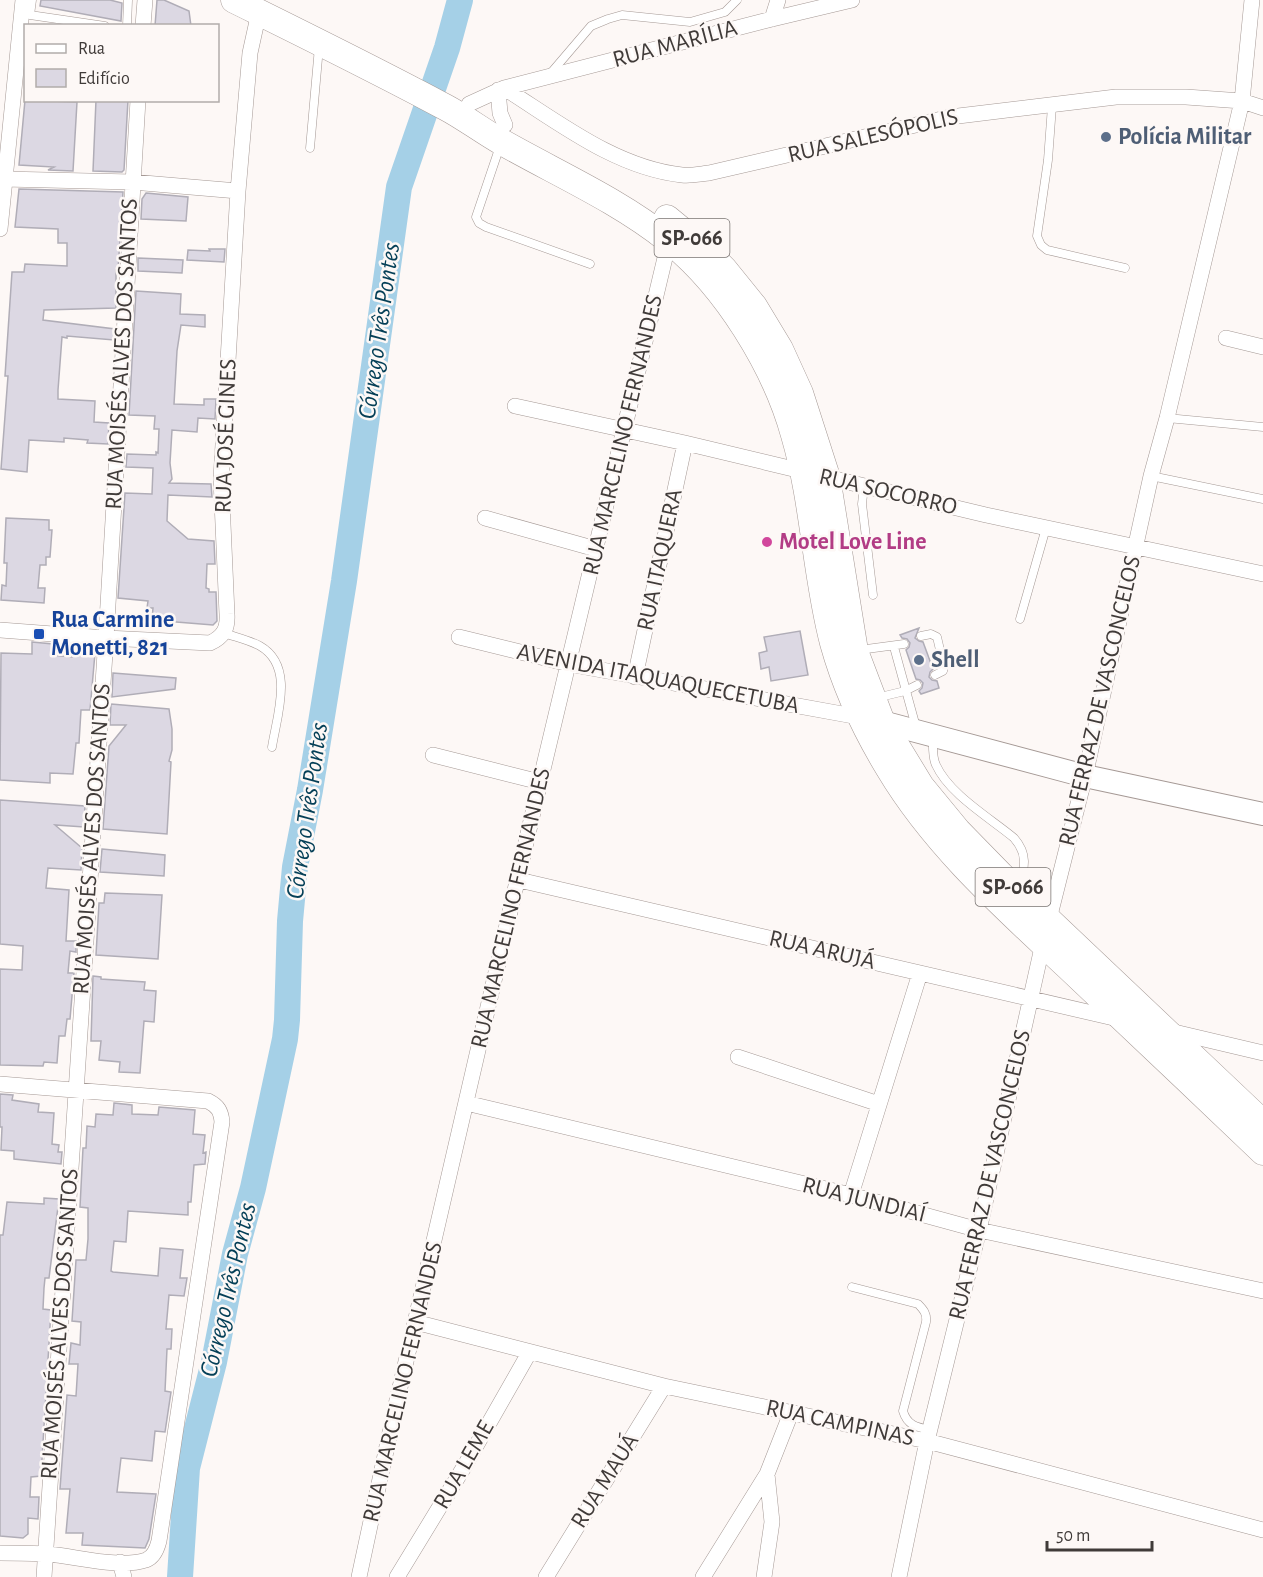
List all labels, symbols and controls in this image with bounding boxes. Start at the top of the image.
street label: RUA MARÍLIA [609,14,740,72]
legend [24,24,219,102]
text: Rua [78,40,105,58]
text: Edifício [78,70,130,88]
street label: RUA SALESÓPOLIS [785,103,961,167]
place label: Polícia Militar [1118,125,1252,149]
marker: Polícia Militar [1099,130,1113,144]
street label: RUA MOISÉS ALVES DOS SANTOS [100,198,142,510]
road number: SP-066 [654,219,730,257]
water label: Córrego Três Pontes [354,241,404,421]
street label: RUA MARCELINO FERNANDES [579,292,667,578]
street label: RUA JOSÉ GINES [209,358,241,514]
street label: RUA SOCORRO [817,464,959,520]
street label: RUA ITAQUERA [633,487,687,633]
place label: Motel Love Line [779,530,927,554]
marker: Motel Love Line [760,535,774,549]
street label: RUA FERRAZ DE VASCONCELOS [1055,554,1145,848]
place label: Rua Carmine Monetti, 821 [51,608,174,660]
marker: Rua Carmine Monetti, 821 [32,627,46,641]
street label: AVENIDA ITAQUAQUECETUBA [515,640,801,718]
place label: Shell [931,648,979,672]
marker: Shell [912,653,926,667]
street label: RUA MOISÉS ALVES DOS SANTOS [67,683,115,995]
water label: Córrego Três Pontes [282,721,332,901]
street label: RUA MARCELINO FERNANDES [467,765,555,1051]
road number: SP-066 [976,868,1050,906]
street label: RUA ARUJÁ [767,924,878,974]
street label: RUA FERRAZ DE VASCONCELOS [945,1028,1035,1322]
street label: RUA MOISÉS ALVES DOS SANTOS [35,1168,83,1480]
street label: RUA JUNDIAÍ [800,1171,929,1227]
water label: Córrego Três Pontes [195,1201,261,1379]
street label: RUA MARCELINO FERNANDES [359,1239,447,1525]
street label: RUA CAMPINAS [764,1396,916,1450]
street label: RUA LEME [429,1416,499,1513]
street label: RUA MAUÁ [565,1428,643,1532]
scale bar [1047,1514,1152,1552]
text: 50 m [1056,1527,1090,1545]

